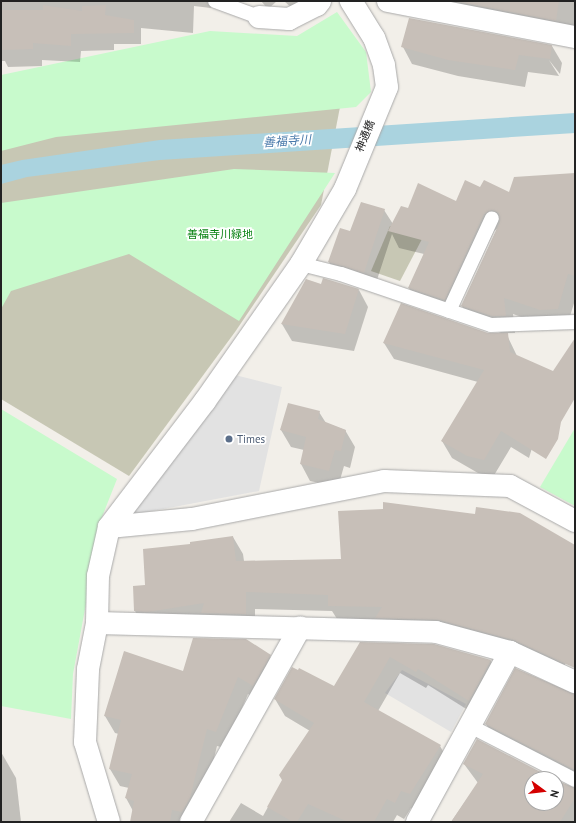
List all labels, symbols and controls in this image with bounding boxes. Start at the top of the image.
street label: 神通橋 [353,118,377,154]
water label: 善福寺川 [263,132,311,150]
park label: 善福寺川緑地 [187,227,253,241]
place label: Times [237,432,265,446]
marker: Times [224,434,234,444]
north arrow [524,771,564,811]
text: N [547,789,562,799]

